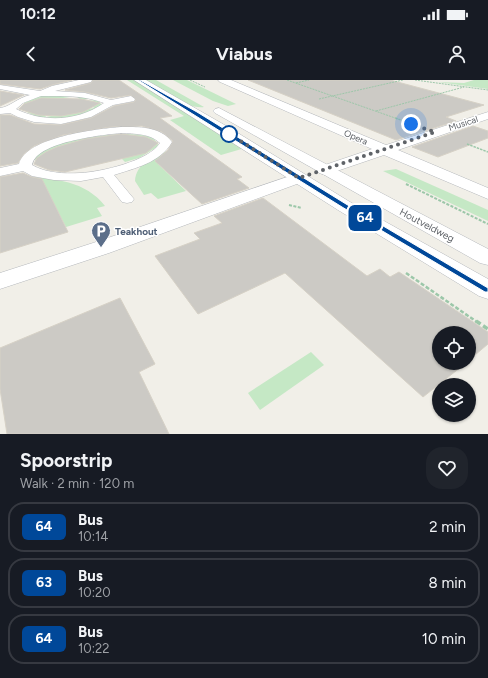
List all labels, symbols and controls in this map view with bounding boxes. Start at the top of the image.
text: 10:12 [20,5,56,23]
icon: back [20,43,42,65]
text: Viabus [216,43,272,65]
icon: person [446,43,468,65]
street label: Musical [447,113,479,133]
your location [401,114,421,134]
unlabelled marker [220,125,238,143]
street label: Opera [342,127,370,147]
line badge: 64 [347,205,383,231]
street label: Houtveldweg [397,205,457,245]
text: 64 [357,209,373,226]
parking icon: Teakhout [90,220,112,248]
place label: Teakhout [115,225,158,238]
map controls [432,326,476,422]
button: locate [432,326,476,370]
button: layers [432,378,476,422]
button: heart [426,447,468,489]
text: Spoorstrip [20,449,112,472]
text: Walk · 2 min · 120 m [20,476,134,491]
text: Bus [78,511,103,529]
text: 64 [36,518,52,535]
text: 2 min [429,518,466,536]
text: 10:14 [78,529,108,544]
text: Bus [78,567,103,585]
text: 63 [36,574,52,591]
text: 8 min [428,574,466,592]
text: 10:20 [78,585,111,600]
text: Bus [78,623,103,641]
text: 64 [36,630,52,647]
text: 10 min [422,630,466,648]
text: 10:22 [78,641,110,656]

